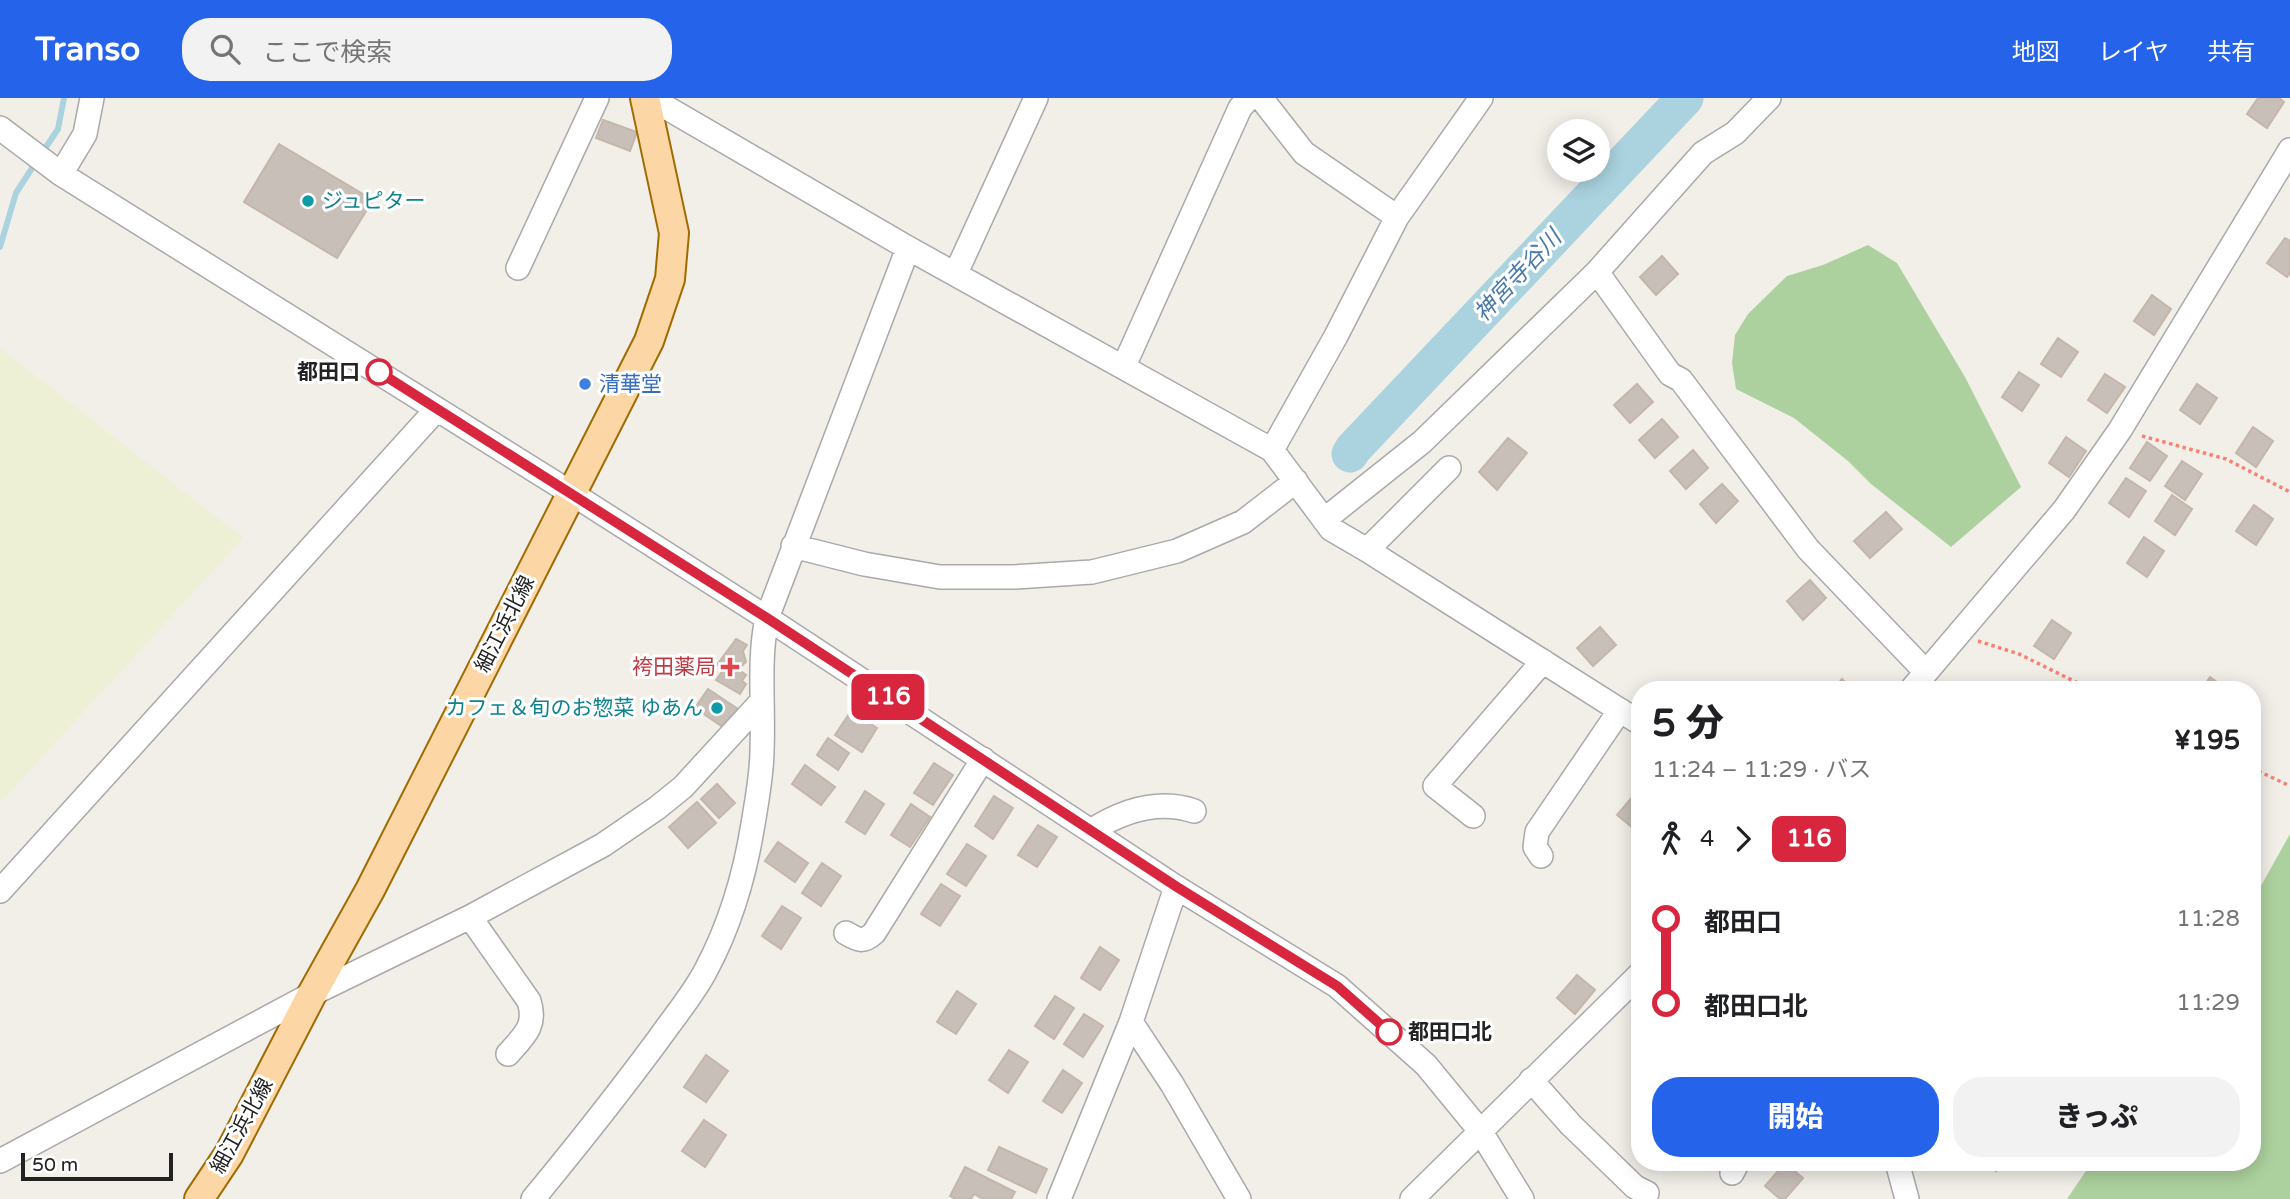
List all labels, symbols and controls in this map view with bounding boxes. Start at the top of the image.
search box [182,18,672,81]
text: Transo [35,30,140,69]
icon: search [206,30,244,68]
text: ここで検索 [262,37,392,68]
text: 地図 [2012,38,2060,67]
text: レイヤ [2098,38,2169,67]
text: 共有 [2207,38,2255,67]
map controls [1547,119,1610,182]
button: layers [1547,119,1610,182]
place label: ジュピター [322,189,426,214]
marker: ジュピター [300,193,316,209]
water label: 神宮寺谷川 [1469,222,1569,328]
marker: 都田口 [366,359,392,385]
place label: 都田口 [297,360,360,385]
place label: 清華堂 [599,372,662,397]
marker: 清華堂 [577,376,593,392]
street label: 細江浜北線 [470,572,540,676]
place label: 袴田薬局 [632,655,716,680]
marker: 袴田薬局 [722,659,738,675]
line badge: 116 [848,674,928,720]
text: 116 [865,682,911,711]
place label: カフェ＆旬のお惣菜 ゆあん [446,696,703,721]
marker: カフェ＆旬のお惣菜 ゆあん [709,700,725,716]
text: 5 分 [1652,701,1724,747]
text: ¥195 [2174,725,2240,756]
text: 11:24 – 11:29 · バス [1652,756,1871,784]
icon: walk [1652,820,1690,858]
icon: forward [1724,820,1762,858]
text: 116 [1786,824,1832,853]
text: 4 [1700,825,1714,853]
text: 11:28 [2176,905,2240,933]
text: 都田口 [1704,907,1782,938]
text: 11:29 [2176,989,2240,1017]
text: 都田口北 [1704,991,1808,1022]
marker: 都田口北 [1376,1019,1402,1045]
place label: 都田口北 [1408,1020,1492,1045]
street label: 細江浜北線 [206,1074,278,1178]
button: 開始 [1652,1077,1939,1157]
button: きっぷ [1953,1077,2240,1157]
scale bar [21,1150,173,1182]
text: 50 m [32,1154,78,1176]

